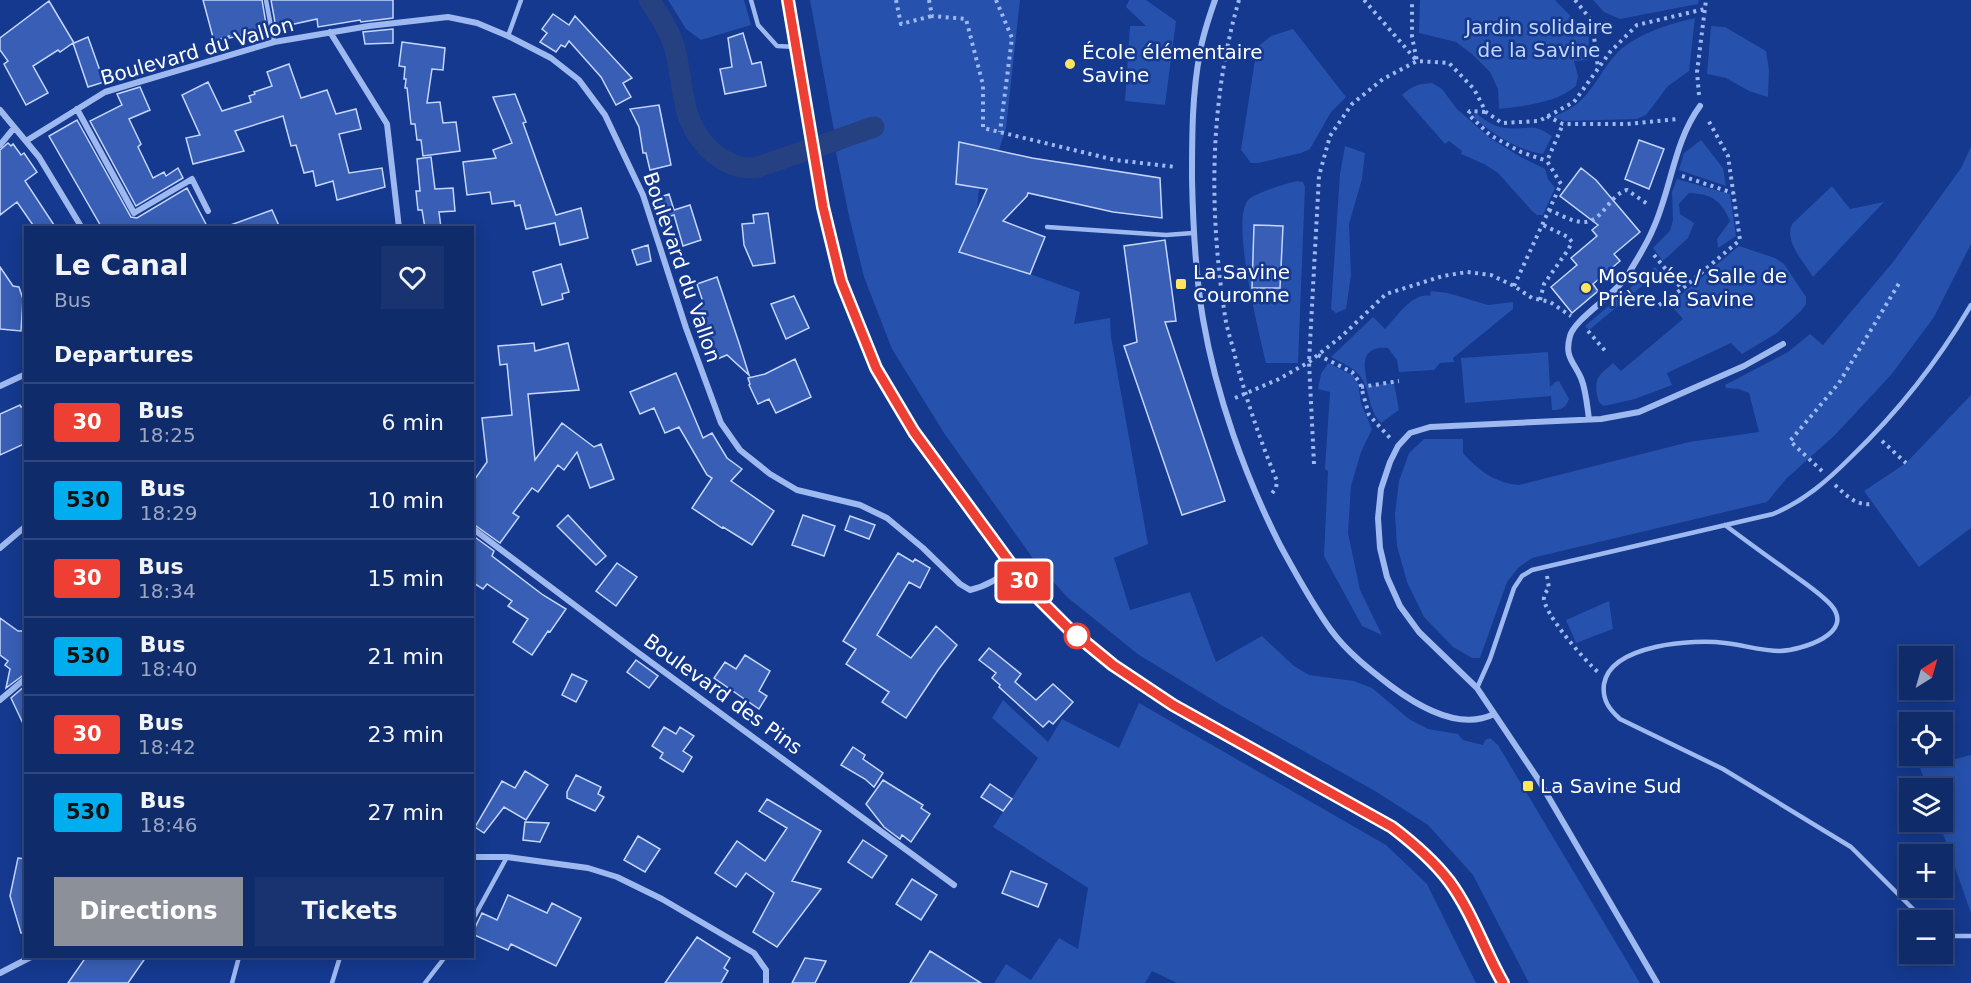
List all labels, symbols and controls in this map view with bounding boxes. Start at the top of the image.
street label: Boulevard du Vallon [98,12,296,90]
park label: Jardin solidaire de la Savine [1463,15,1613,62]
place label: École élémentaire Savine [1082,40,1262,87]
marker: École élémentaire Savine [1063,57,1077,71]
street label: Boulevard du Vallon [638,169,726,365]
button: heart [381,246,444,309]
text: Le Canal [54,249,188,282]
place label: La Savine Couronne [1193,260,1290,307]
place label: Mosquée / Salle de Prière la Savine [1598,264,1787,311]
marker: La Savine Couronne [1174,277,1188,291]
marker: Mosquée / Salle de Prière la Savine [1579,281,1593,295]
text: Bus [54,288,91,312]
text: Departures [54,342,194,367]
text: Bus [138,398,184,423]
text: 30 [72,410,102,434]
text: 6 min [382,410,444,435]
text: 18:25 [138,423,196,447]
text: Bus [140,476,185,501]
text: 530 [66,488,110,512]
text: 10 min [368,488,444,513]
text: 18:29 [140,501,197,525]
text: Bus [138,554,184,579]
line badge: 30 [997,562,1051,600]
text: 30 [72,566,102,590]
text: 15 min [368,566,444,591]
text: 30 [1009,569,1039,593]
text: 18:34 [138,579,196,603]
unlabelled marker [1064,623,1090,649]
street label: Boulevard des Pins [639,629,807,759]
text: Bus [140,632,185,657]
text: 530 [66,644,110,668]
text: 21 min [368,644,444,669]
north arrow [1899,646,1953,700]
map controls [1899,646,1953,964]
text: 18:40 [140,657,197,681]
text: Bus [138,710,184,735]
button: locate [1899,712,1953,766]
text: 30 [72,722,102,746]
text: 23 min [368,722,444,747]
text: 18:42 [138,735,196,759]
place label: La Savine Sud [1540,774,1682,798]
button: layers [1899,778,1953,832]
marker: La Savine Sud [1521,779,1535,793]
text: Bus [140,788,185,813]
text: 530 [66,800,110,824]
text: 27 min [368,800,444,825]
text: 18:46 [140,813,197,837]
button: + [1899,844,1953,898]
button: Directions [54,877,243,946]
button: Tickets [255,877,444,946]
button: − [1899,910,1953,964]

